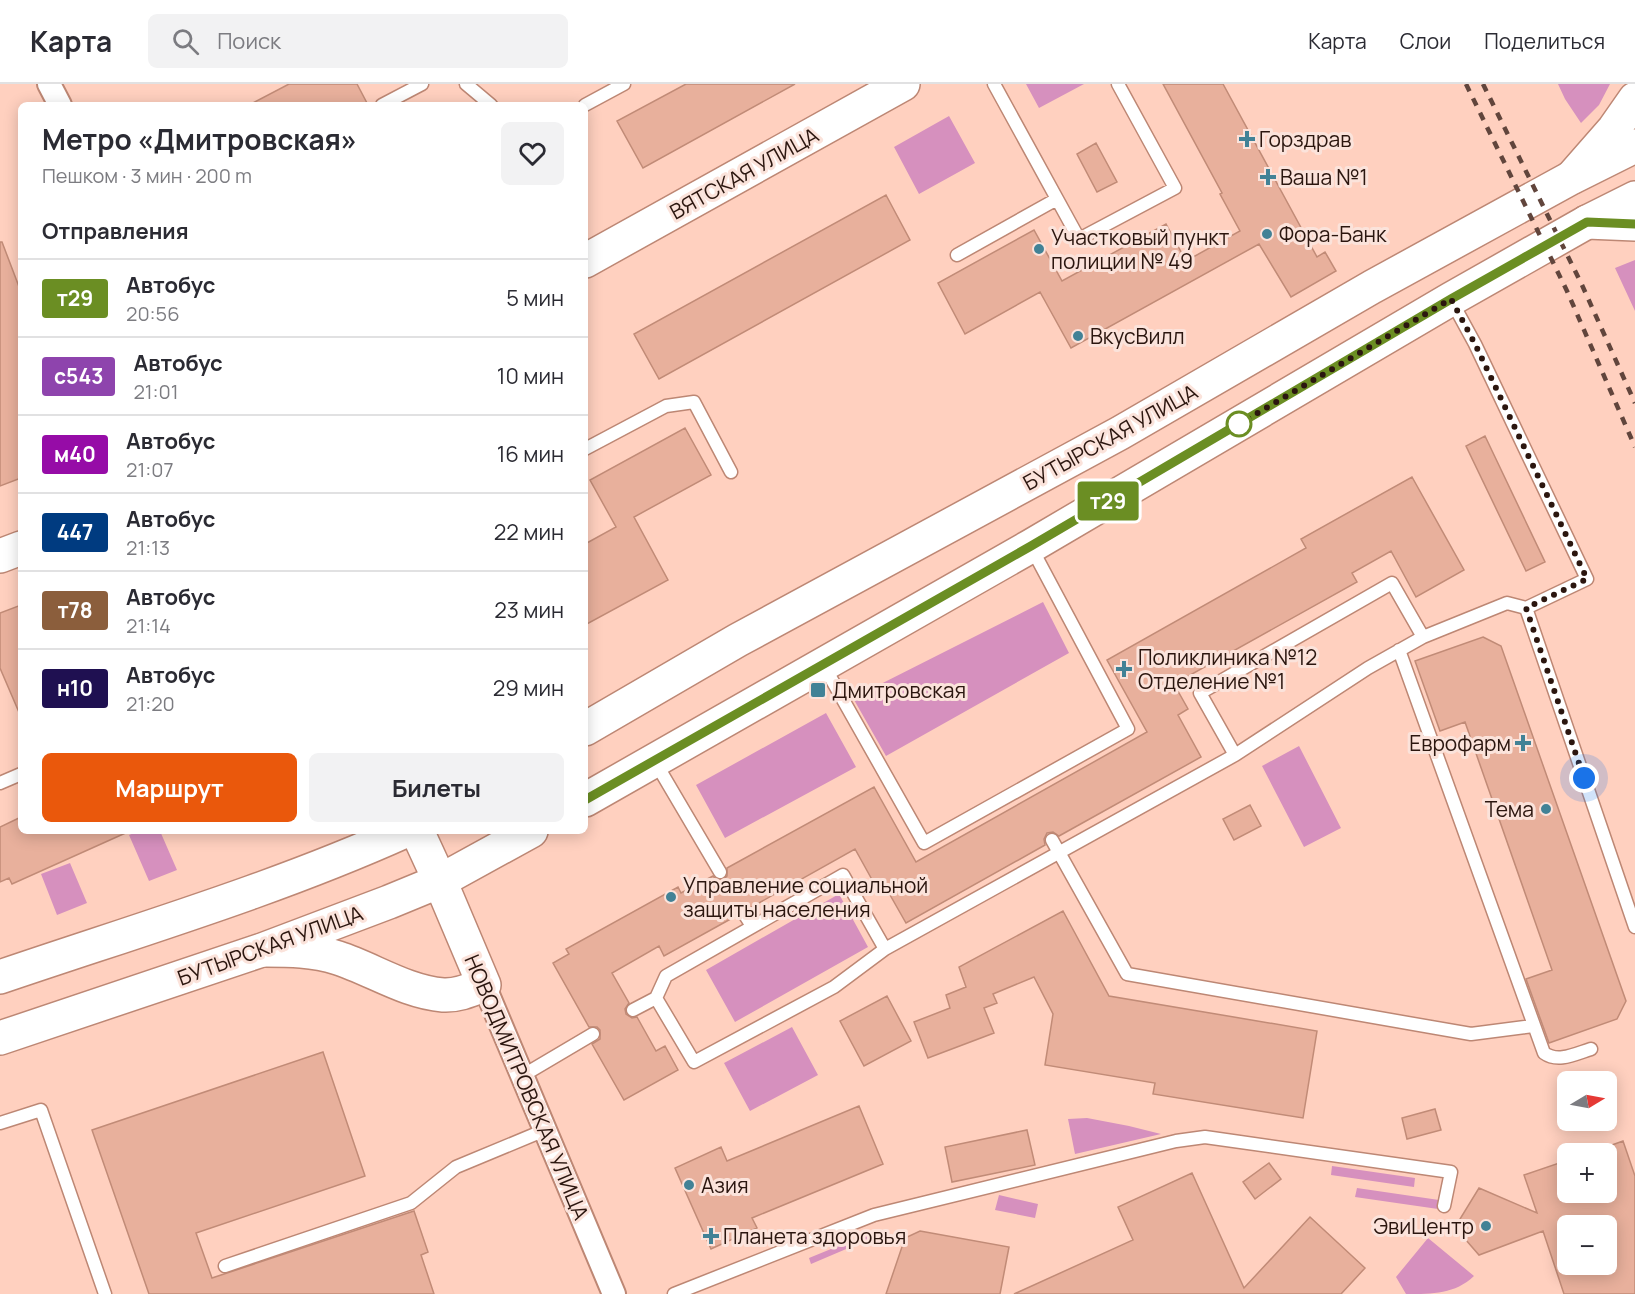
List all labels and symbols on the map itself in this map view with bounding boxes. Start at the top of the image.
street label: ВЯТСКАЯ УЛИЦА [665,121,823,225]
place label: Горздрав [1259,125,1351,153]
marker: Горздрав [1240,132,1254,146]
place label: Ваша №1 [1280,163,1368,191]
marker: Ваша №1 [1261,170,1275,184]
place label: Фора-Банк [1279,220,1387,248]
place label: Участковый пункт полиции № 49 [1051,223,1230,275]
marker: Фора-Банк [1260,227,1274,241]
marker: Участковый пункт полиции № 49 [1032,242,1046,256]
place label: ВкусВилл [1090,322,1185,350]
marker: ВкусВилл [1071,329,1085,343]
street label: БУТЫРСКАЯ УЛИЦА [1018,377,1202,497]
unlabelled marker [1226,411,1252,437]
line badge: т29 [1074,482,1142,520]
place label: Поликлиника №12 Отделение №1 [1138,643,1317,695]
marker: Поликлиника №12 Отделение №1 [1115,660,1133,678]
place label: Дмитровская [832,676,966,704]
marker: Дмитровская [809,681,827,699]
place label: Еврофарм [1409,729,1511,757]
marker: Еврофарм [1516,736,1530,750]
your location [1569,763,1599,793]
place label: Тема [1485,795,1534,823]
marker: Тема [1539,802,1553,816]
place label: Управление социальной защиты населения [683,871,928,923]
marker: Управление социальной защиты населения [664,890,678,904]
street label: БУТЫРСКАЯ УЛИЦА [173,898,367,992]
street label: НОВОДМИТРОВСКАЯ УЛИЦА [458,950,596,1224]
north arrow [1557,1071,1617,1131]
place label: Азия [701,1171,749,1199]
marker: Азия [682,1178,696,1192]
place label: ЭвиЦентр [1373,1212,1474,1240]
marker: ЭвиЦентр [1479,1219,1493,1233]
place label: Планета здоровья [723,1222,906,1250]
marker: Планета здоровья [704,1229,718,1243]

